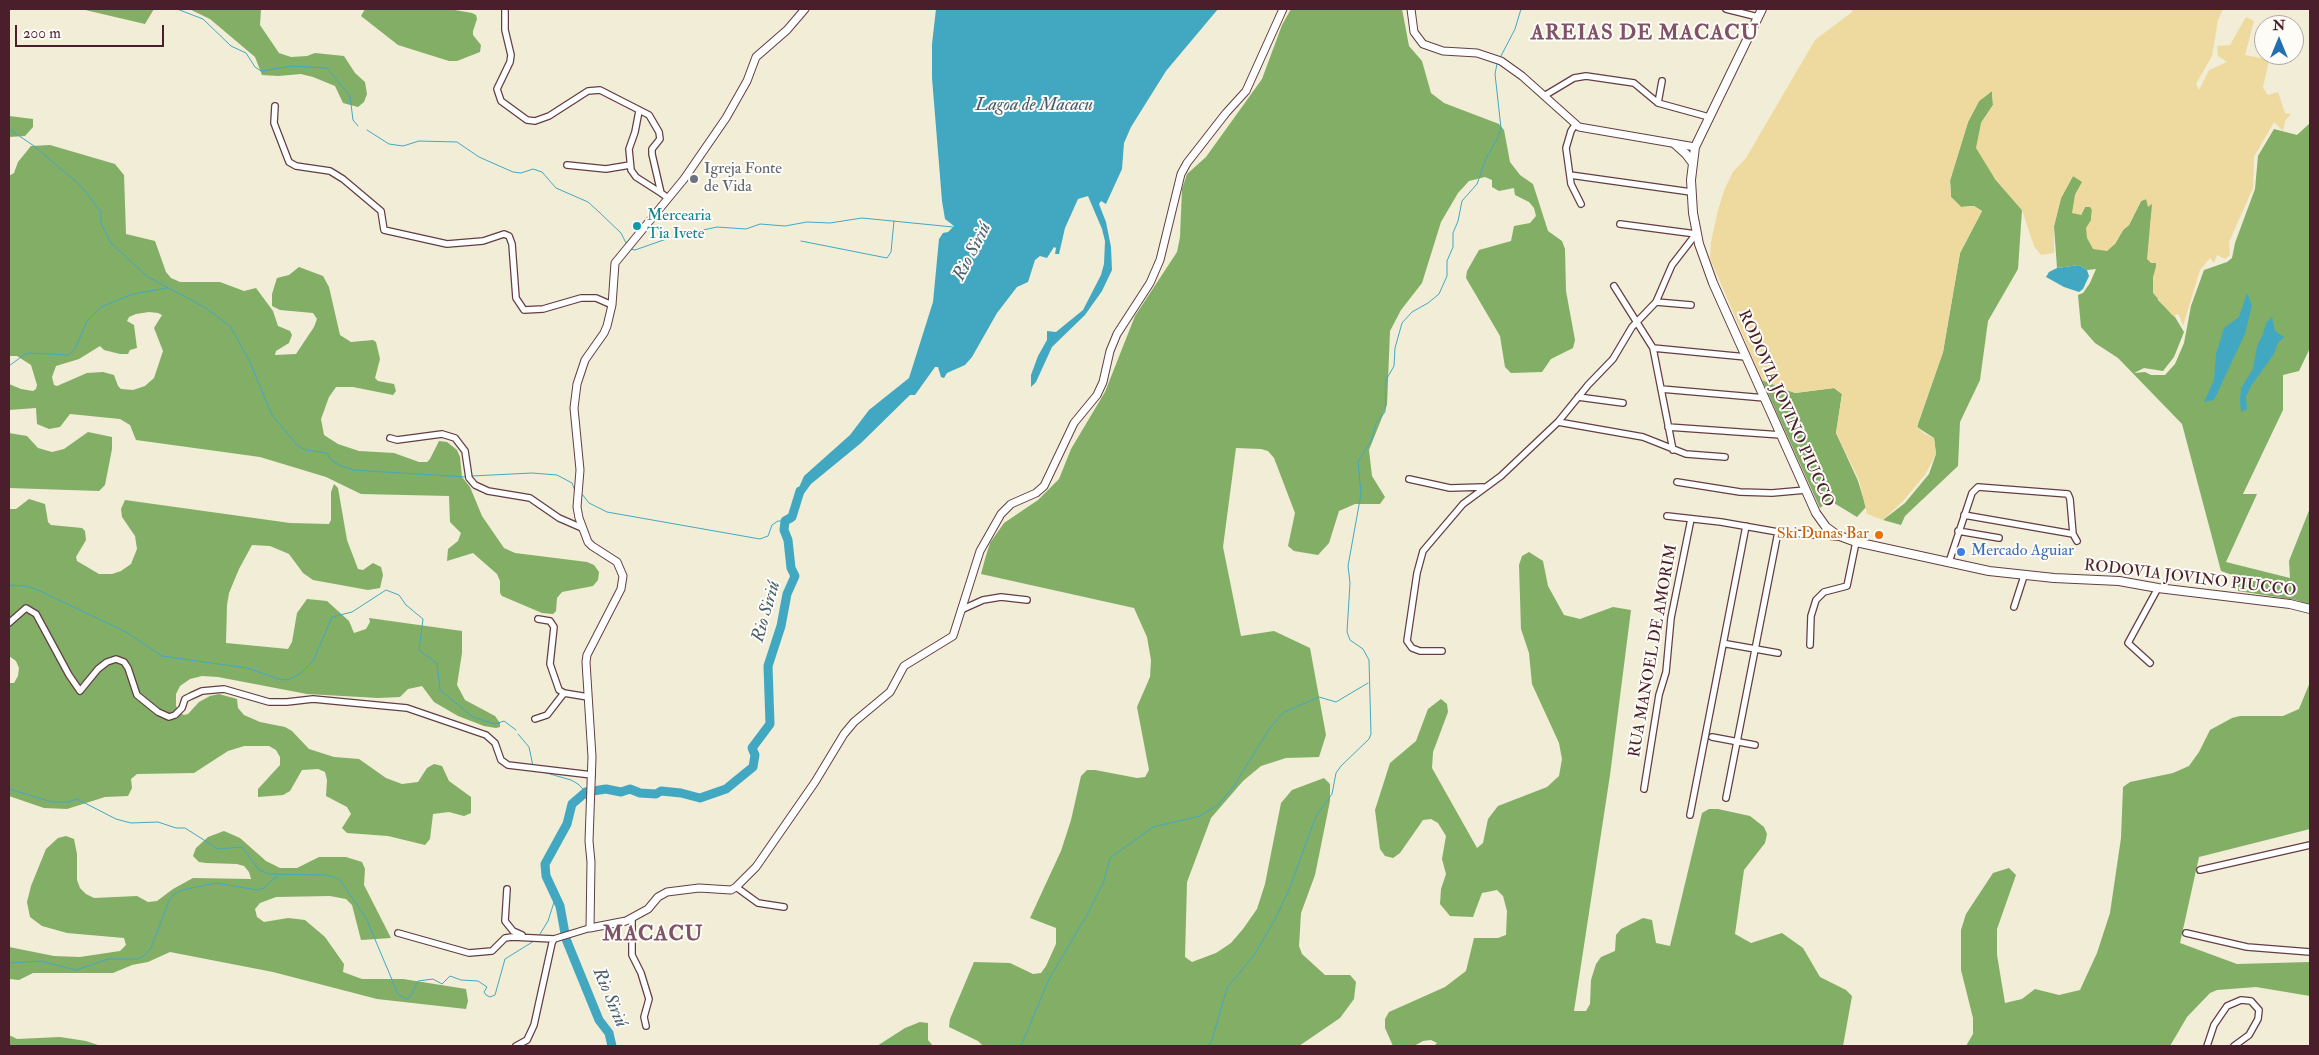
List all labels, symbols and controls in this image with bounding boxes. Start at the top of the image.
scale bar [18,15,166,47]
north arrow [2254,15,2304,65]
text: N [2273,17,2285,34]
district label: AREIAS DE MACACU [1529,21,1761,47]
text: 200 m [23,24,61,43]
water label: Lagoa de Macacu [975,95,1093,117]
place label: Igreja Fonte de Vida [704,160,782,198]
marker: Igreja Fonte de Vida [688,173,700,185]
place label: Mercearia Tia Ivete [647,207,711,245]
water label: Rio Siriú [949,219,997,285]
marker: Mercearia Tia Ivete [631,220,643,232]
street label: RODOVIA JOVINO PIUCCO [1733,308,1837,510]
place label: Ski Dunas Bar [1777,525,1869,545]
marker: Ski Dunas Bar [1873,529,1885,541]
place label: Mercado Aguiar [1971,542,2074,562]
street label: RUA MANOEL DE AMORIM [1626,543,1682,759]
marker: Mercado Aguiar [1955,546,1967,558]
street label: RODOVIA JOVINO PIUCCO [2083,556,2297,602]
water label: Rio Siriú [748,579,786,645]
district label: MACACU [602,922,704,948]
water label: Rio Siriú [587,965,631,1031]

